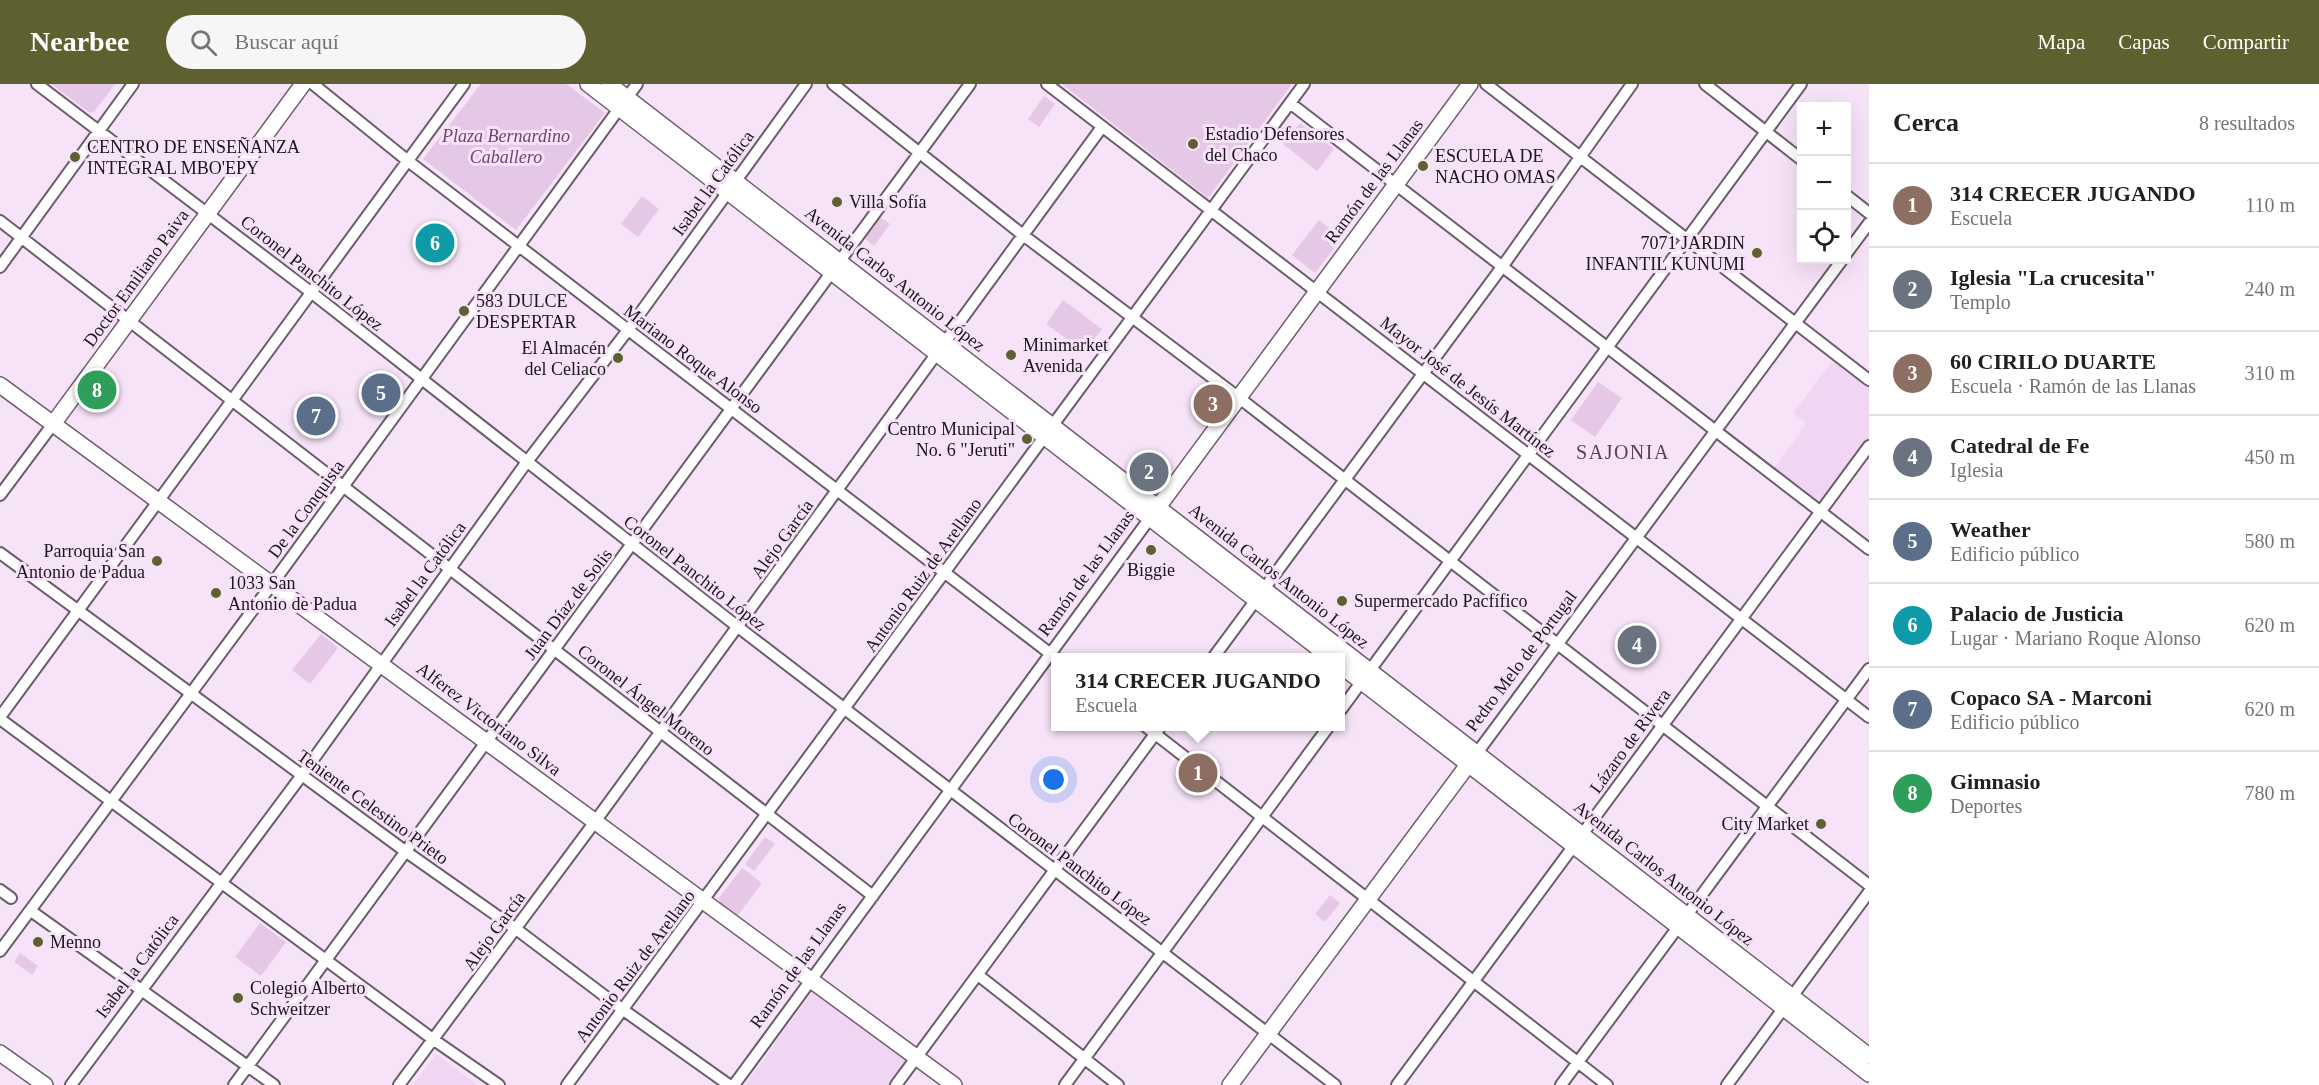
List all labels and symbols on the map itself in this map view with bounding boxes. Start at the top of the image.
street label: Ramón de las Llanas [1321,115,1427,247]
place label: Estadio Defensores del Chaco [1205,124,1344,165]
park label: Plaza Bernardino Caballero [441,126,570,167]
street label: Isabel la Católica [668,127,758,239]
place label: CENTRO DE ENSEÑANZA INTEGRAL MBO'EPY [87,136,300,178]
marker: Estadio Defensores del Chaco [1186,137,1200,151]
place label: ESCUELA DE NACHO OMAS [1435,146,1556,187]
marker: CENTRO DE ENSEÑANZA INTEGRAL MBO'EPY [68,150,82,164]
marker: ESCUELA DE NACHO OMAS [1416,159,1430,173]
place label: Villa Sofía [849,192,926,212]
marker: Villa Sofía [830,195,844,209]
street label: Avenida Carlos Antonio López [801,202,989,356]
street label: Doctor Emiliano Paiva [79,205,193,351]
street label: Coronel Panchito López [237,211,387,335]
pin: 6 [416,220,454,266]
place label: 7071 JARDIN INFANTIL KUNUMI [1586,233,1745,274]
marker: 7071 JARDIN INFANTIL KUNUMI [1750,246,1764,260]
place label: 583 DULCE DESPERTAR [476,291,577,332]
street label: Mariano Roque Alonso [620,300,766,418]
marker: 583 DULCE DESPERTAR [457,304,471,318]
street label: Mayor José de Jesús Martínez [1376,312,1560,462]
place label: Minimarket Avenida [1023,335,1108,376]
place label: El Almacén del Celiaco [522,338,606,379]
marker: Minimarket Avenida [1004,348,1018,362]
marker: El Almacén del Celiaco [611,351,625,365]
pin: 8 [78,368,116,412]
pin: 5 [362,370,400,416]
pin: 3 [1194,382,1232,426]
pin: 7 [296,394,336,438]
place label: Centro Municipal No. 6 "Jeruti" [888,419,1015,460]
marker: Centro Municipal No. 6 "Jeruti" [1020,432,1034,446]
district label: SAJONIA [1576,441,1670,463]
pin: 2 [1130,450,1168,494]
street label: De la Conquista [264,456,348,562]
street label: Antonio Ruiz de Arellano [860,494,986,656]
street label: Alejo García [747,496,817,582]
street label: Avenida Carlos Antonio López [1185,499,1373,653]
street label: Ramón de las Llanas [1034,506,1138,640]
street label: Coronel Panchito López [620,511,770,635]
street label: Isabel la Católica [380,518,470,630]
place label: Parroquia San Antonio de Padua [16,541,145,582]
marker: Biggie [1144,543,1158,557]
street label: Juan Díaz de Solis [520,545,616,663]
marker: Parroquia San Antonio de Padua [150,554,164,568]
place label: Biggie [1127,560,1175,580]
place label: 1033 San Antonio de Padua [228,573,357,614]
marker: 1033 San Antonio de Padua [209,586,223,600]
street label: Pedro Melo de Portugal [1461,587,1581,735]
place label: Supermercado Pacfífico [1354,591,1527,611]
marker: Supermercado Pacfífico [1335,594,1349,608]
pin: 4 [1618,622,1656,668]
street label: Coronel Ángel Moreno [574,640,719,760]
street label: Alferez Victoriano Silva [413,658,565,780]
street label: Lázaro de Rivera [1585,685,1675,797]
street label: Teniente Celestino Prieto [294,746,452,868]
pin: 1 [1178,750,1218,796]
your location [1039,765,1068,794]
street label: Avenida Carlos Antonio López [1570,796,1758,950]
street label: Coronel Panchito López [1004,808,1156,930]
place label: City Market [1722,814,1809,834]
marker: City Market [1814,817,1828,831]
street label: Antonio Ruiz de Arellano [571,886,699,1046]
street label: Alejo García [459,888,529,974]
street label: Ramón de las Llanas [746,898,850,1032]
street label: Isabel la Católica [91,910,183,1022]
place label: Menno [50,932,101,952]
marker: Menno [31,935,45,949]
place label: Colegio Alberto Schweitzer [250,978,366,1019]
marker: Colegio Alberto Schweitzer [231,991,245,1005]

